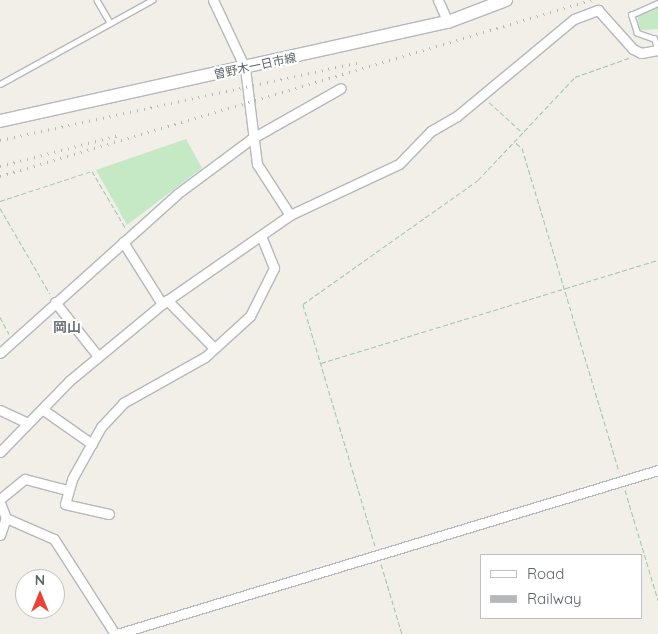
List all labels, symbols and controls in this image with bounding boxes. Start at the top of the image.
street label: 曽野木一日市線 [212,50,298,82]
district label: 岡山 [53,319,81,335]
legend [480,554,643,619]
text: Road [527,564,564,583]
north arrow [15,569,65,619]
text: N [35,571,45,589]
text: Railway [527,589,582,608]

